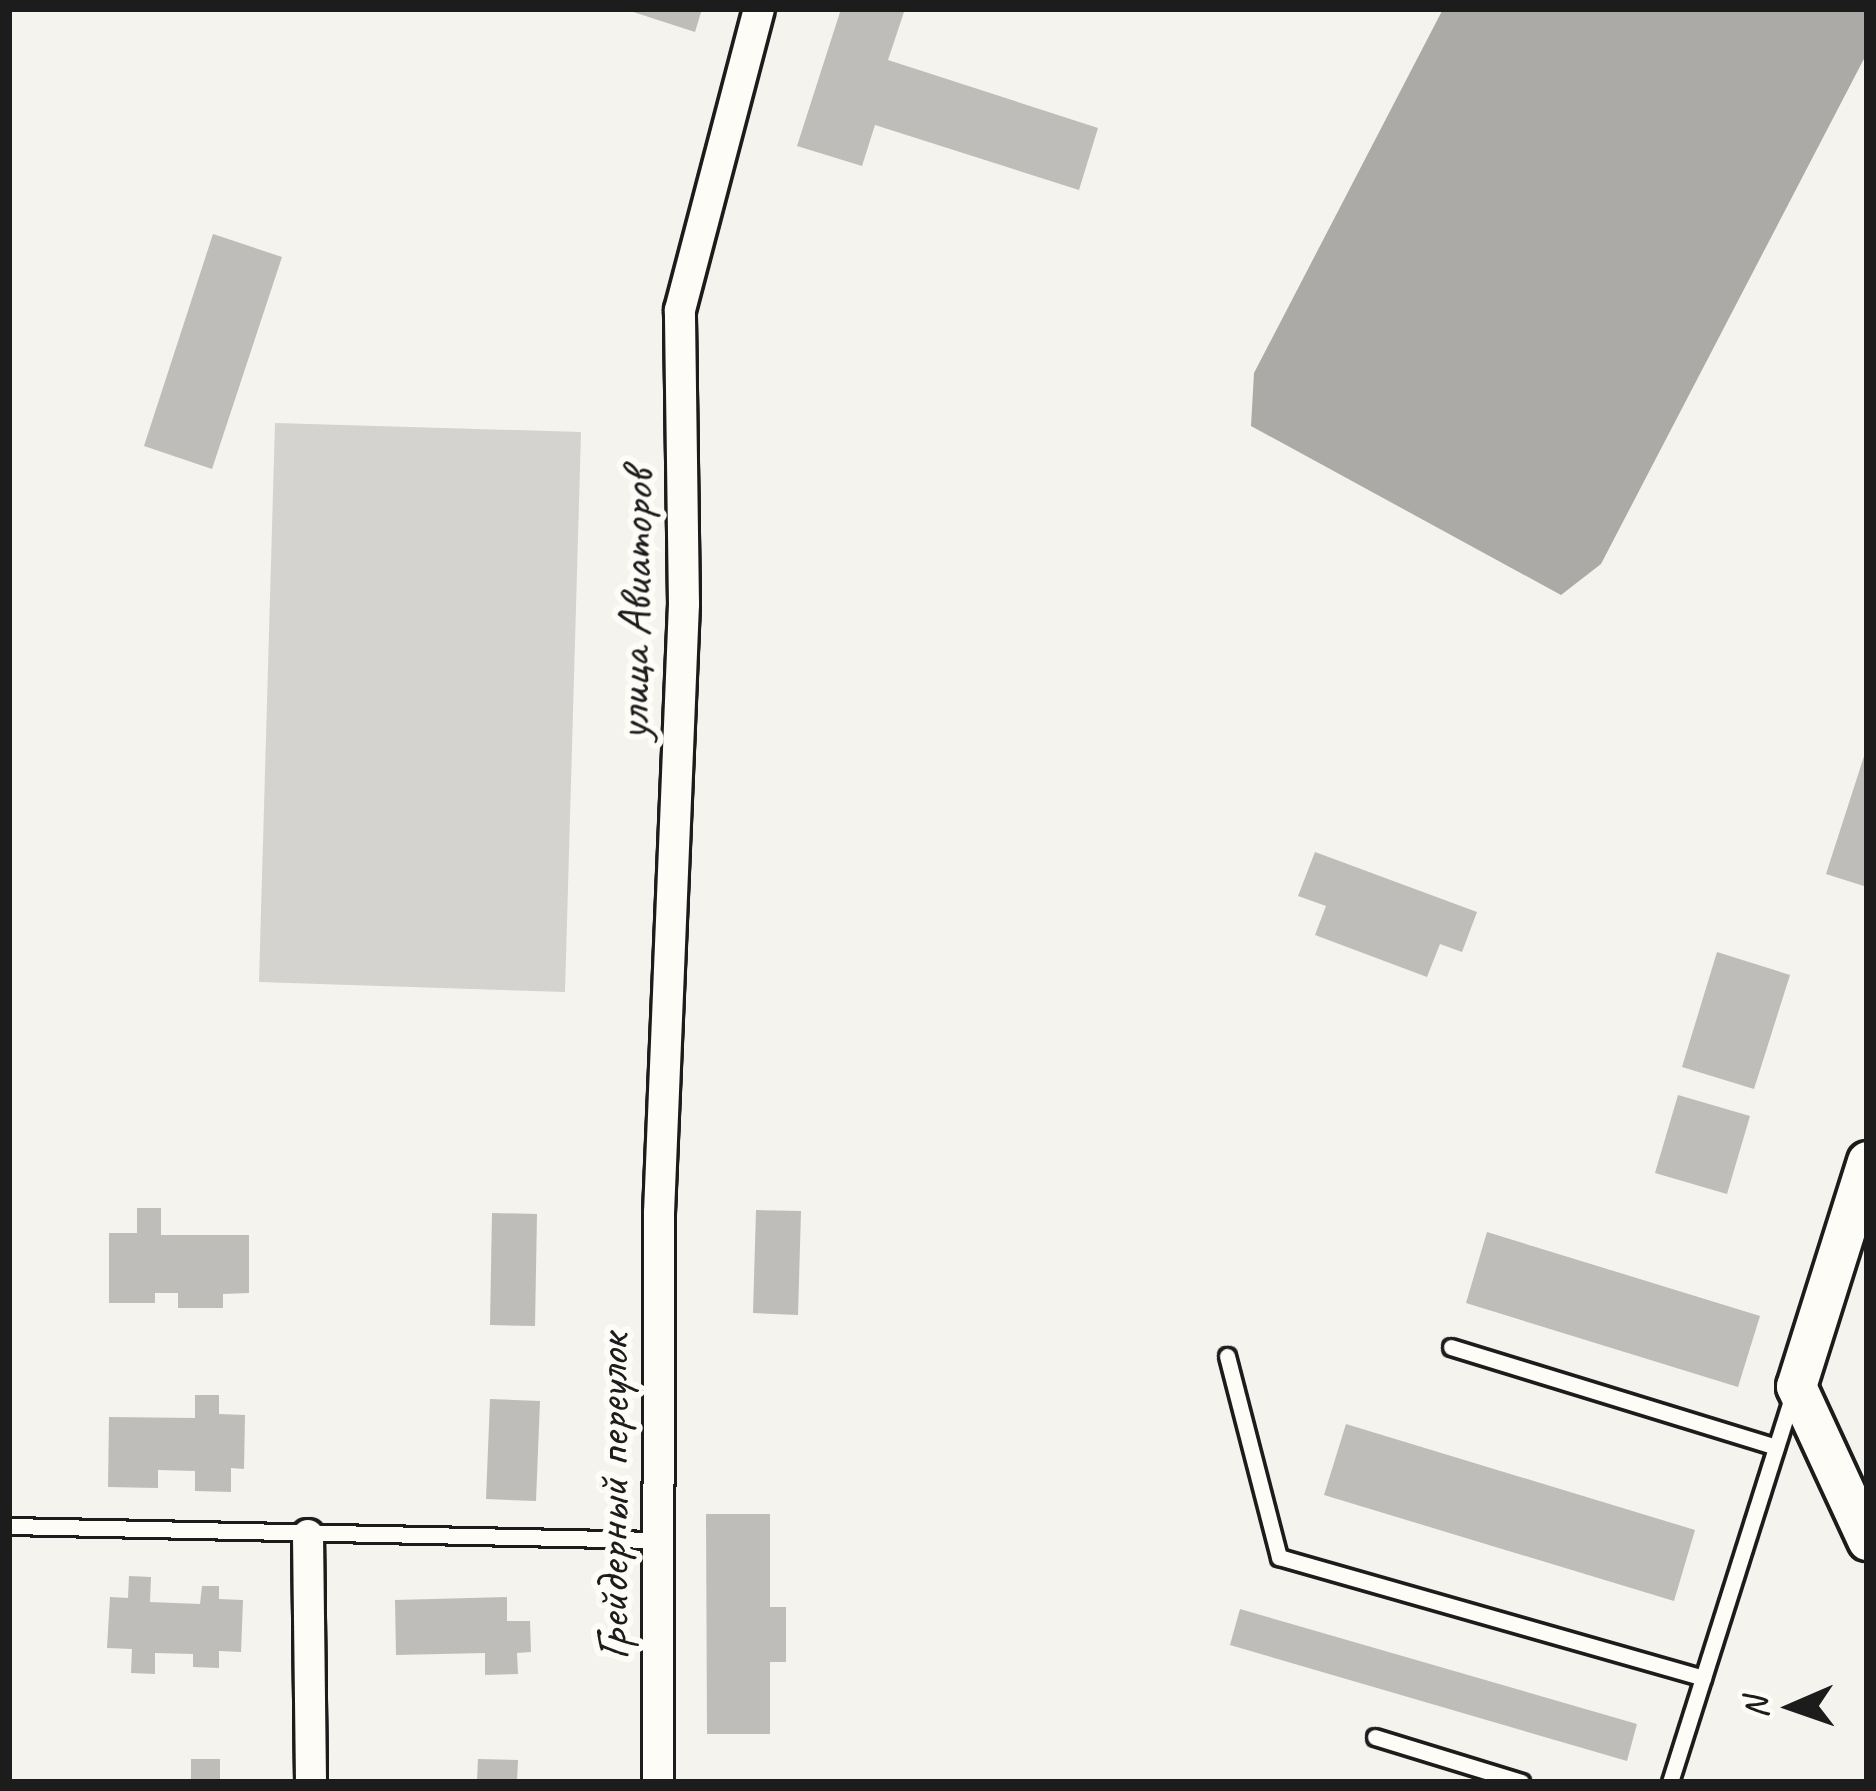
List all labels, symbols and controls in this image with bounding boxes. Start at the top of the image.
street label: улица Авиаторов [604,468,666,742]
street label: Грейдерный переулок [584,1334,642,1660]
north arrow [1732,1647,1852,1767]
text: N [1735,1697,1777,1719]

